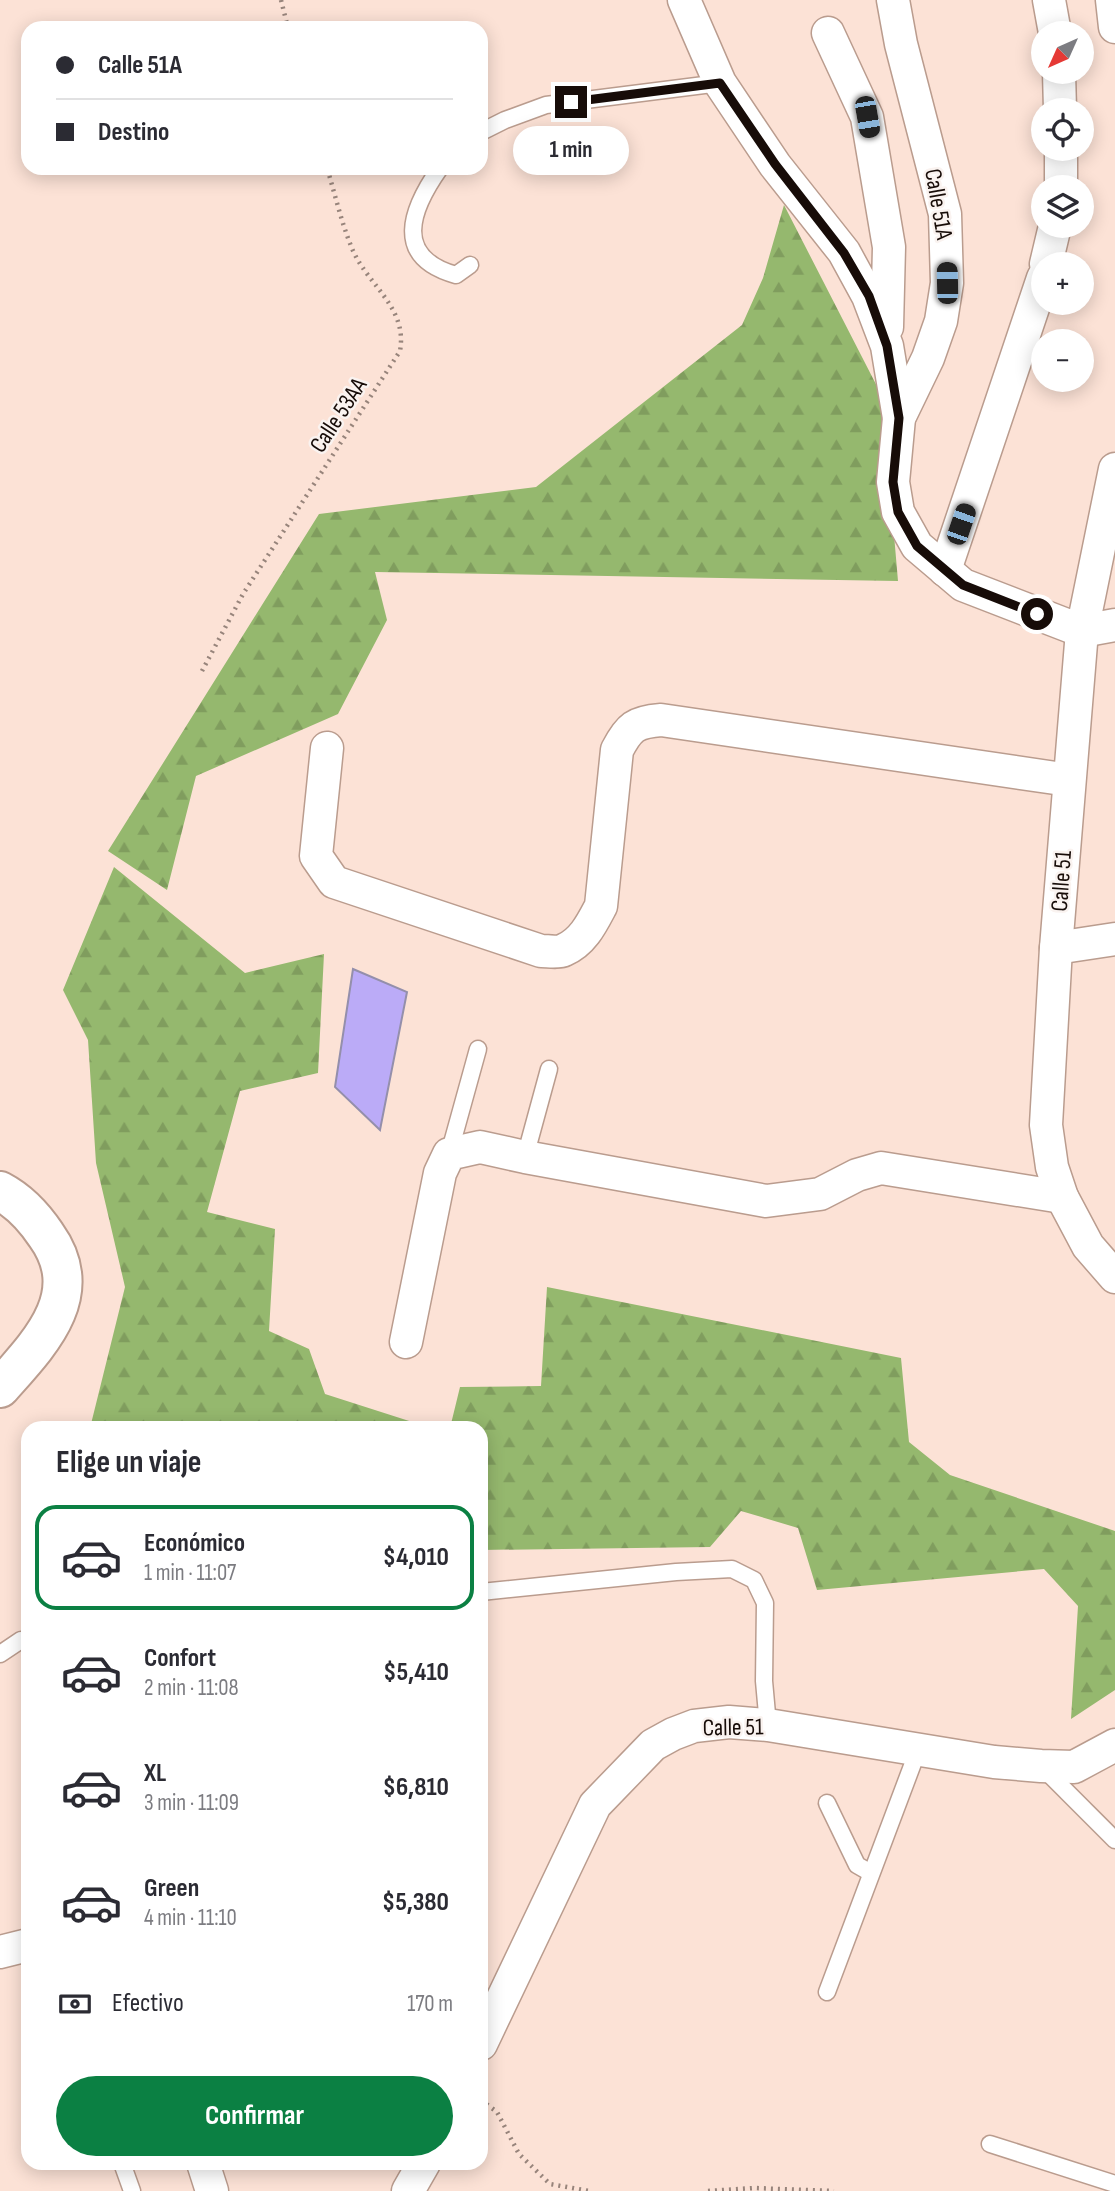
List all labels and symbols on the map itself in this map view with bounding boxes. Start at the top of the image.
north arrow [1031,21,1094,84]
route end [555,86,587,118]
car [854,94,881,140]
callout: 1 min [513,126,629,176]
street label: Calle 51A [918,166,959,243]
car [937,262,958,304]
street label: Calle 53AA [304,372,374,458]
car [945,501,978,547]
route start [1021,598,1053,630]
street label: Calle 51 [1045,849,1078,912]
street label: Calle 51 [702,1712,764,1743]

